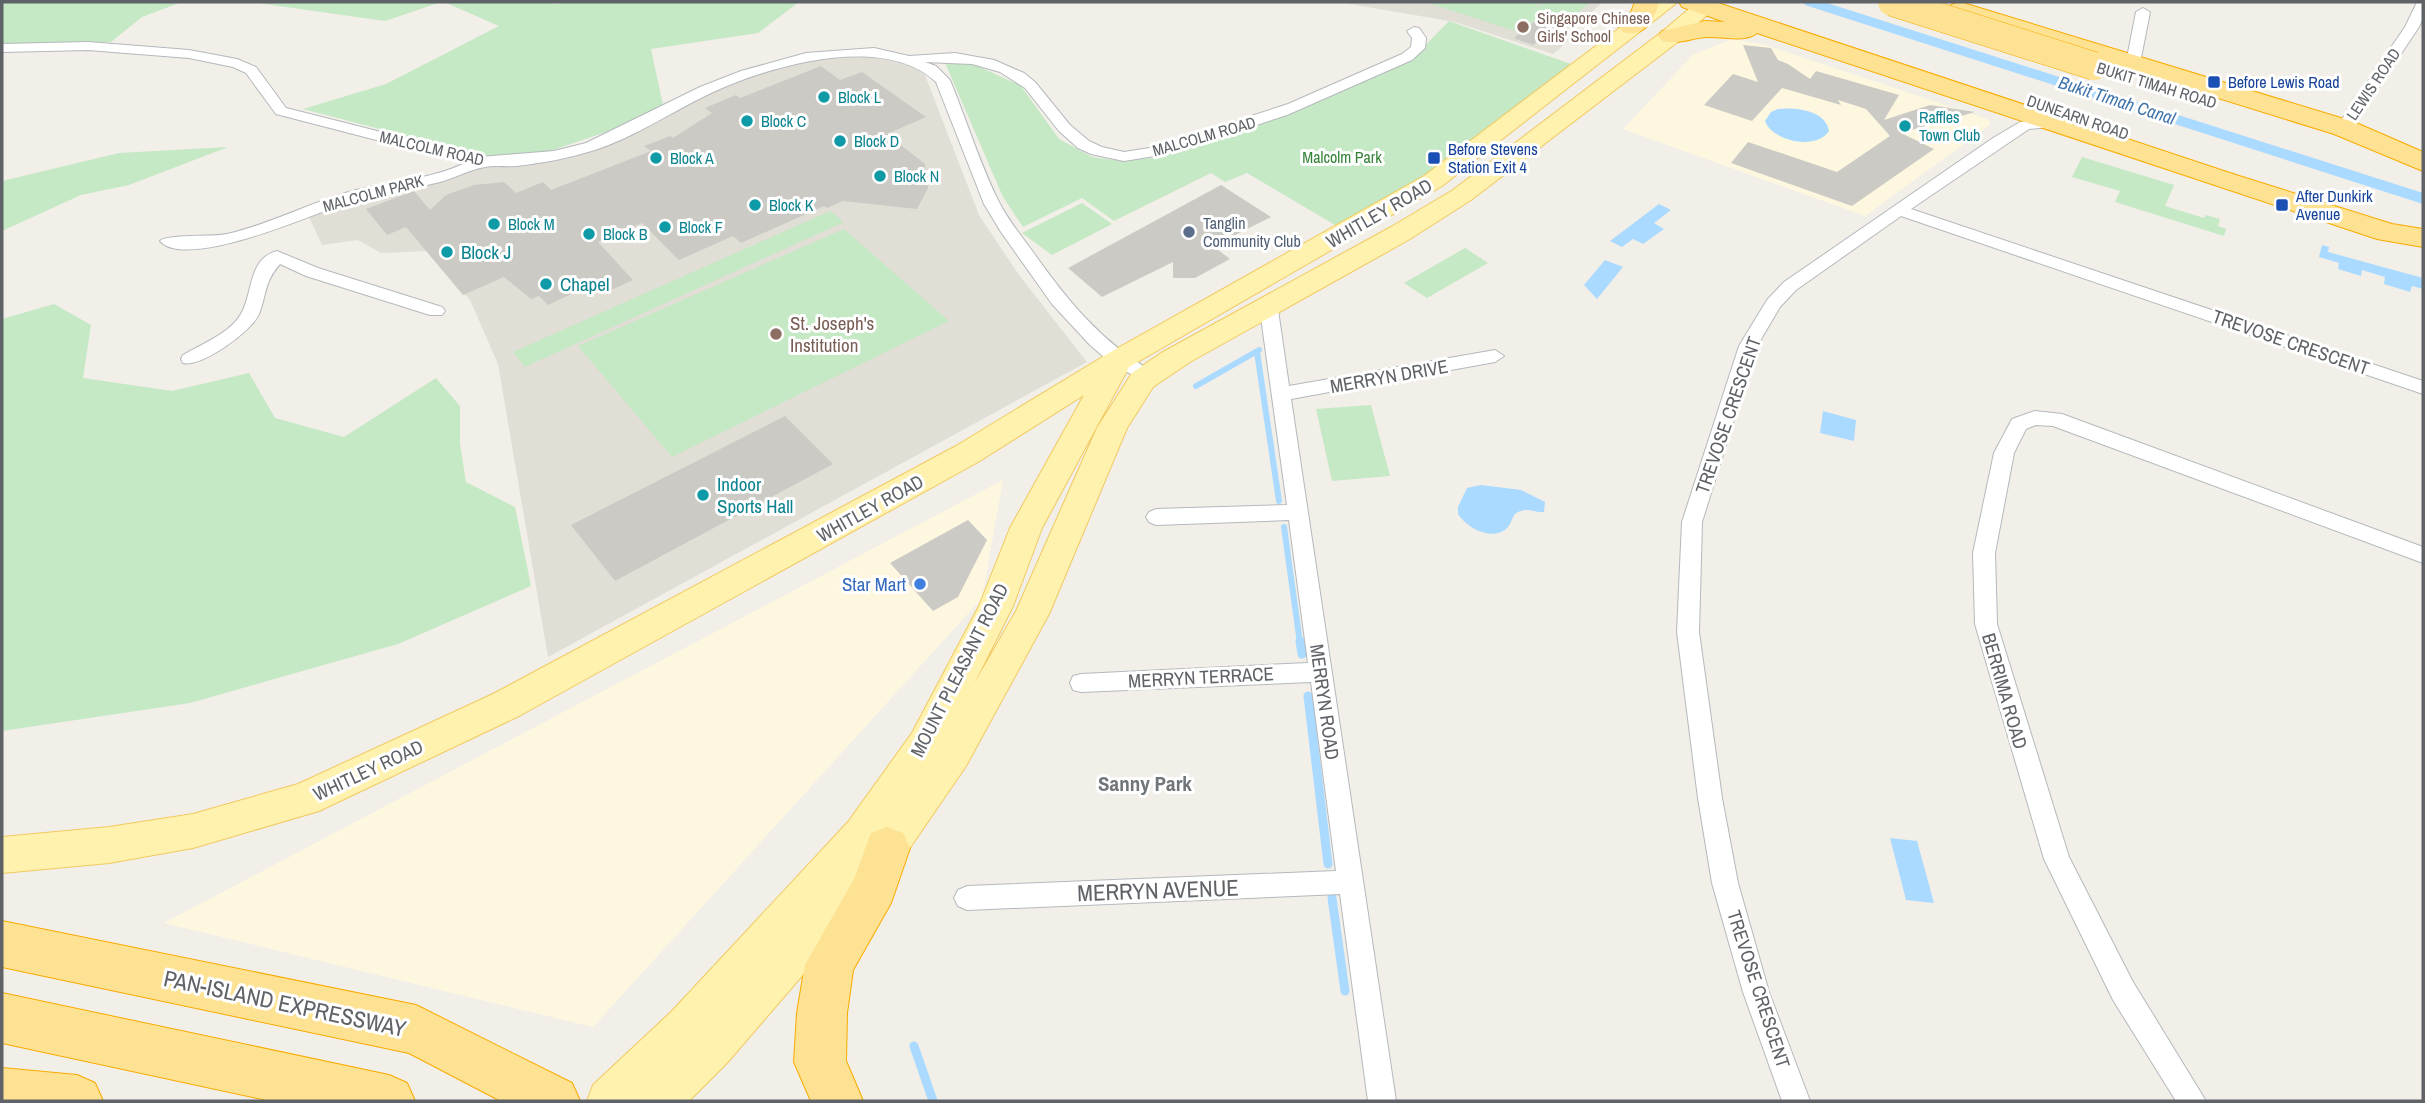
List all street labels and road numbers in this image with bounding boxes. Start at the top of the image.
street label: LEWIS ROAD [2341,44,2405,124]
street label: BUKIT TIMAH ROAD [2094,56,2220,114]
street label: DUNEARN ROAD [2024,89,2132,145]
street label: MALCOLM ROAD [1150,111,1258,161]
street label: MALCOLM ROAD [378,125,486,171]
street label: MALCOLM PARK [320,169,426,217]
street label: WHITLEY ROAD [1321,172,1437,254]
street label: TREVOSE CRESCENT [2209,303,2373,381]
street label: TREVOSE CRESCENT [1689,333,1767,497]
street label: MERRYN DRIVE [1328,353,1450,399]
street label: WHITLEY ROAD [812,468,928,548]
street label: MOUNT PLEASANT ROAD [904,579,1014,761]
street label: BERRIMA ROAD [1976,630,2034,752]
street label: MERRYN ROAD [1304,642,1346,762]
street label: MERRYN TERRACE [1128,660,1274,694]
street label: WHITLEY ROAD [309,733,427,807]
street label: MERRYN AVENUE [1077,872,1239,908]
street label: TREVOSE CRESCENT [1721,907,1797,1072]
street label: PAN-ISLAND EXPRESSWAY [161,962,409,1044]

